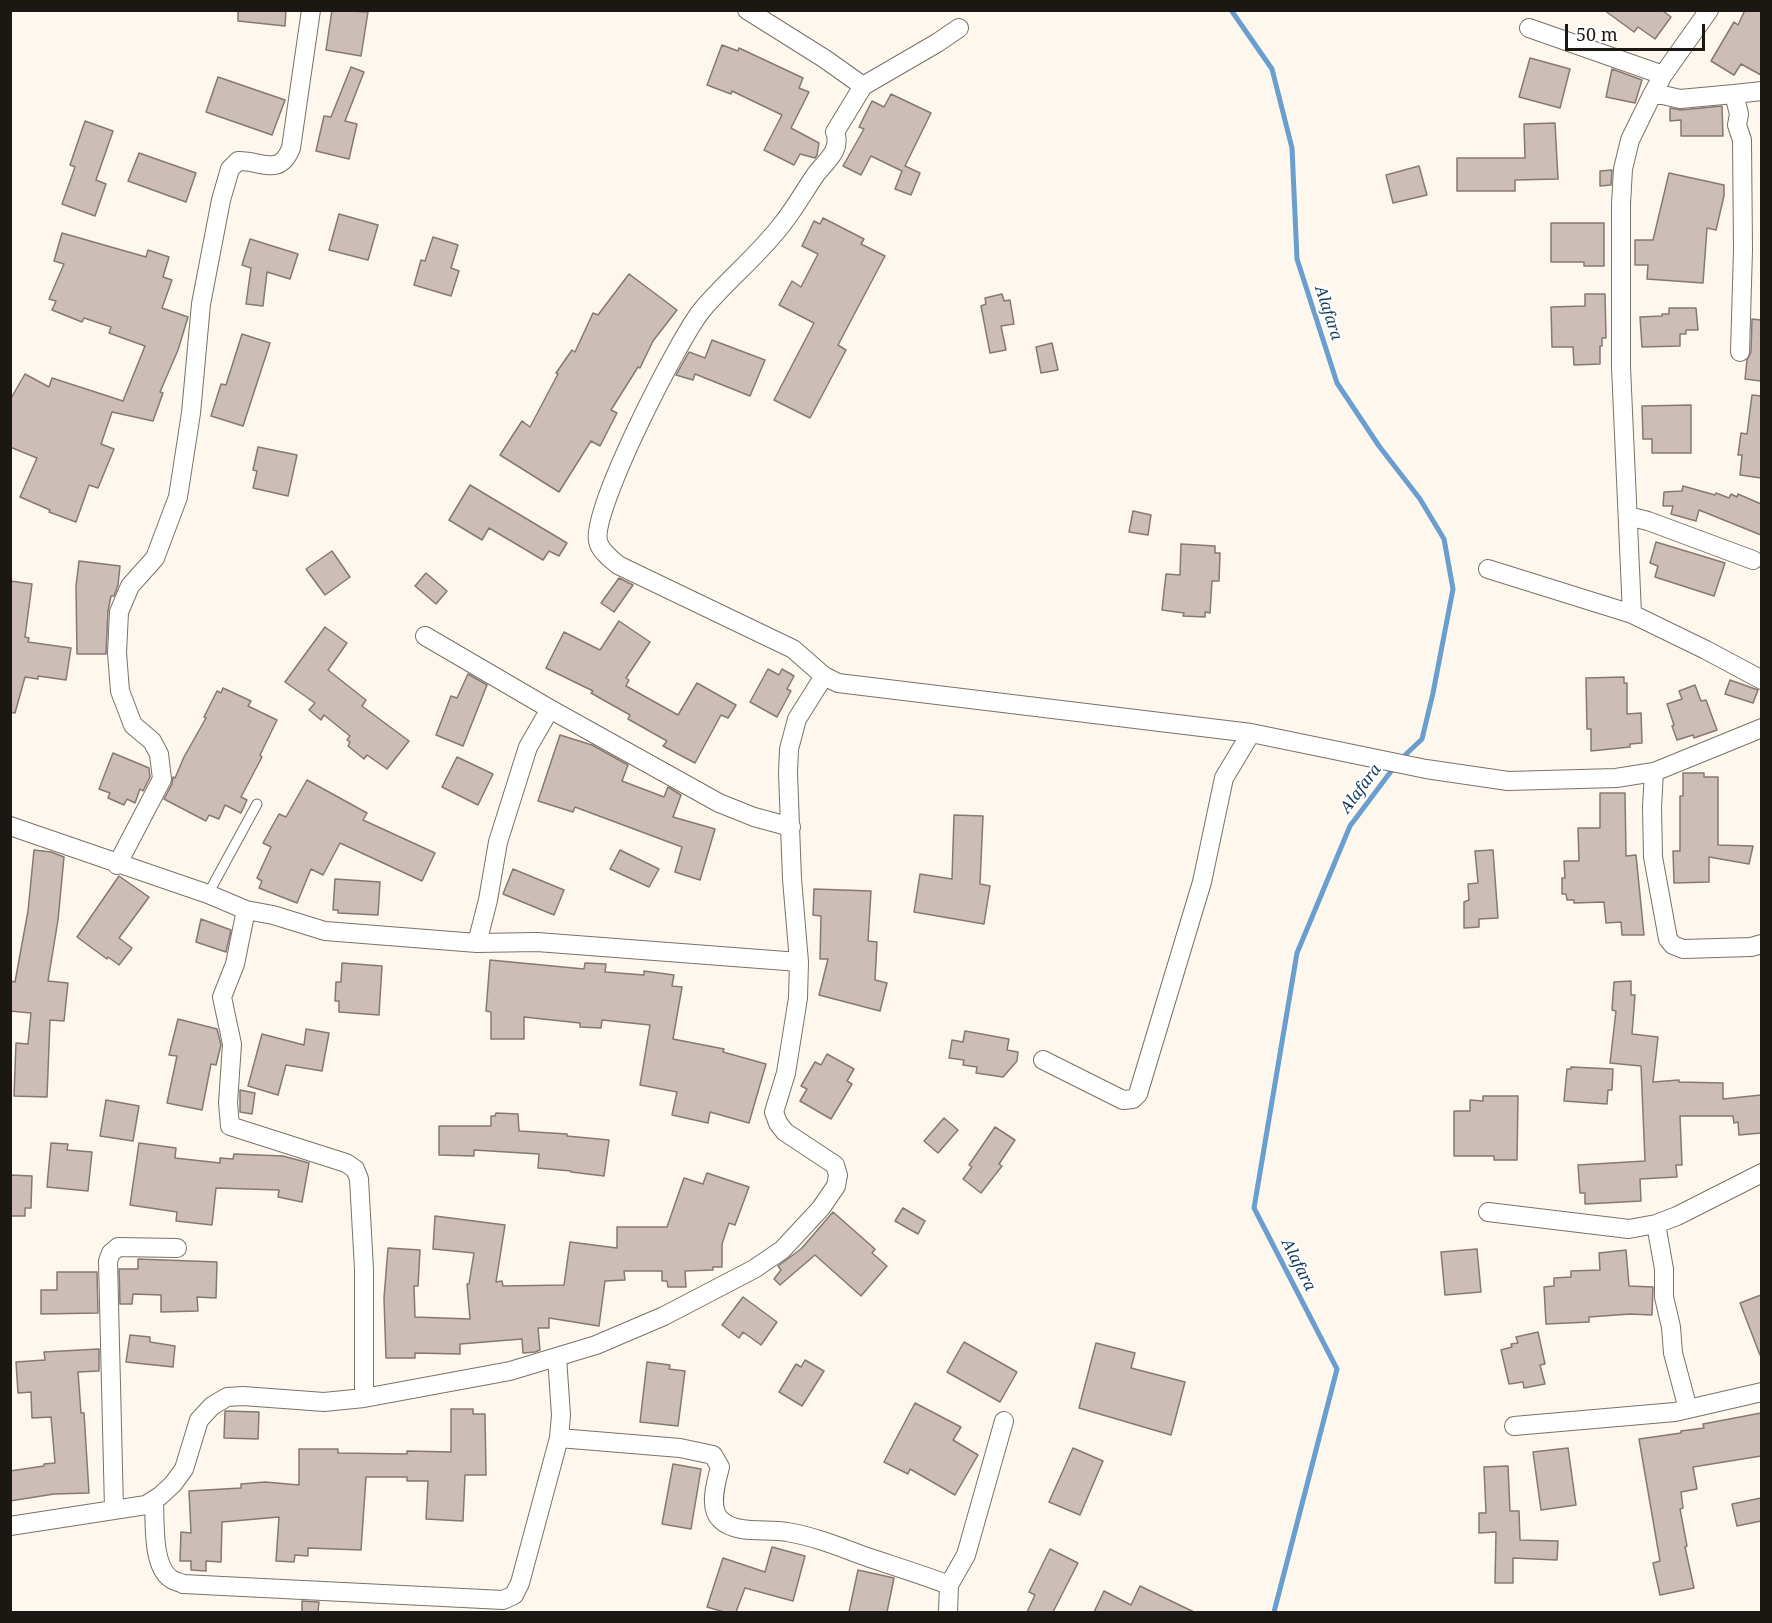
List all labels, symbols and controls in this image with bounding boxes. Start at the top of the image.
scale bar [1568,12,1708,50]
text: 50 m [1576,22,1618,46]
water label: Alafara [1310,283,1346,343]
water label: Alafara [1336,761,1386,817]
water label: Alafara [1277,1236,1319,1294]

